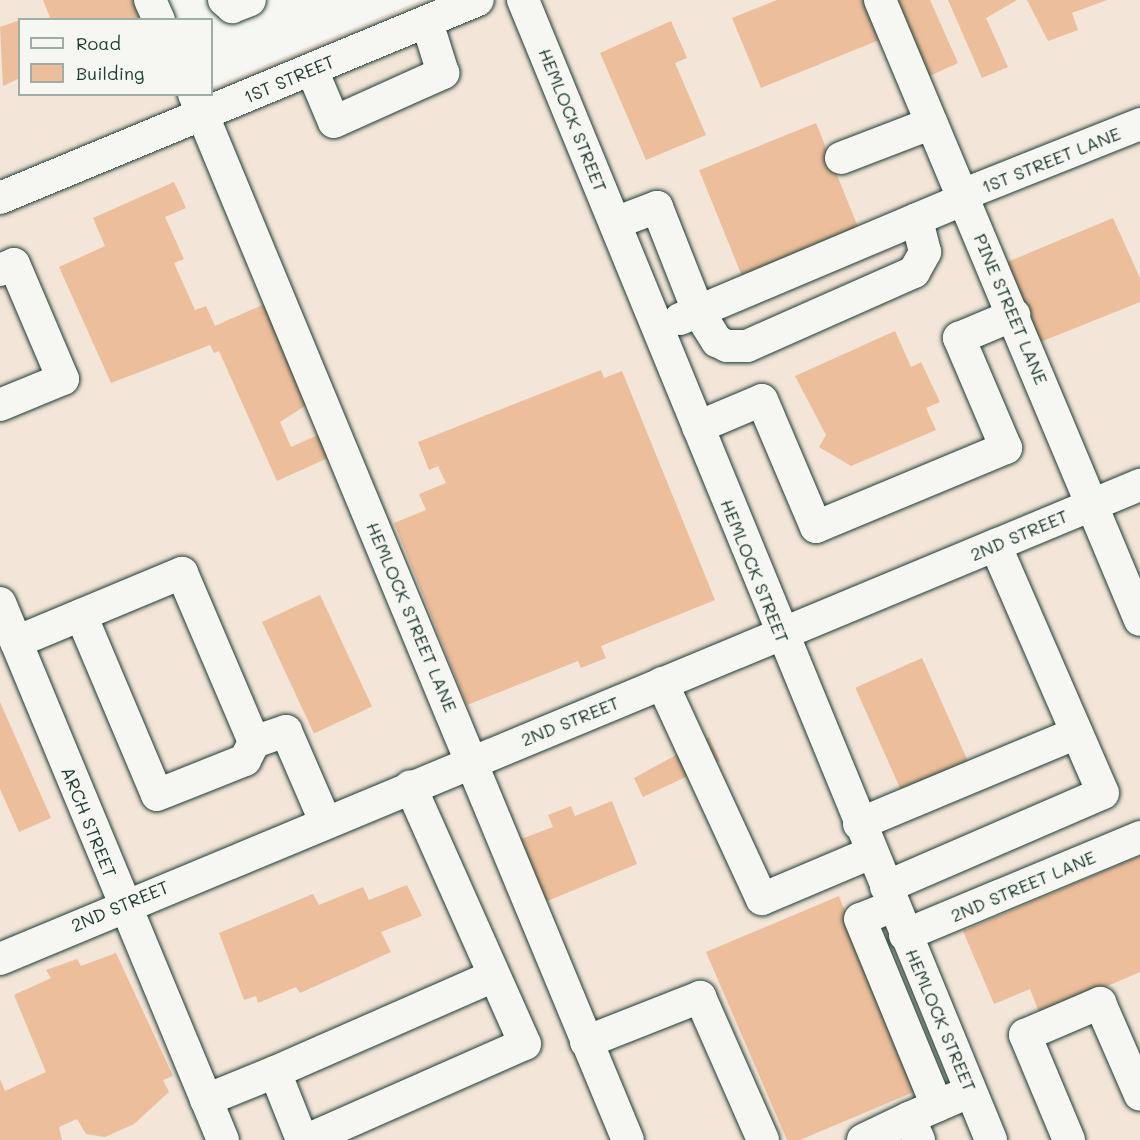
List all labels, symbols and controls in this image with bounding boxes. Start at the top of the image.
legend [18,18,213,96]
text: Road [76,31,121,55]
street label: HEMLOCK STREET [534,45,612,195]
street label: 1ST STREET [240,50,338,108]
text: Building [76,61,144,85]
street label: 1ST STREET LANE [979,122,1123,198]
street label: PINE STREET LANE [969,230,1053,388]
street label: HEMLOCK STREET [716,496,794,646]
street label: 2ND STREET [967,505,1071,565]
street label: HEMLOCK STREET LANE [362,519,462,715]
street label: 2ND STREET [518,692,622,750]
street label: ARCH STREET [57,763,121,881]
street label: 2ND STREET LANE [947,846,1099,926]
street label: 2ND STREET [68,876,172,936]
street label: HEMLOCK STREET [901,945,981,1095]

